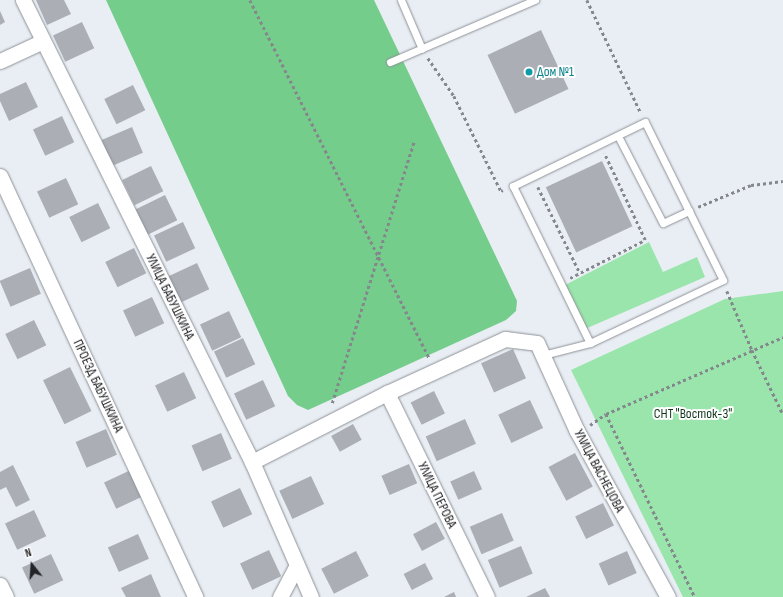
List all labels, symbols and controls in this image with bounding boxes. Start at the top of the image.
place label: Дом №1 [537,64,574,80]
marker: Дом №1 [524,67,534,77]
street label: УЛИЦА БАБУШКИНА [142,251,198,343]
street label: ПРОЕЗД БАБУШКИНА [69,337,127,435]
park label: СНТ "Восток-3" [654,406,732,422]
street label: УЛИЦА ВАСНЕЦОВА [570,427,628,515]
street label: УЛИЦА ПЕРОВА [414,459,460,531]
north arrow [12,545,52,585]
text: N [24,546,33,560]

